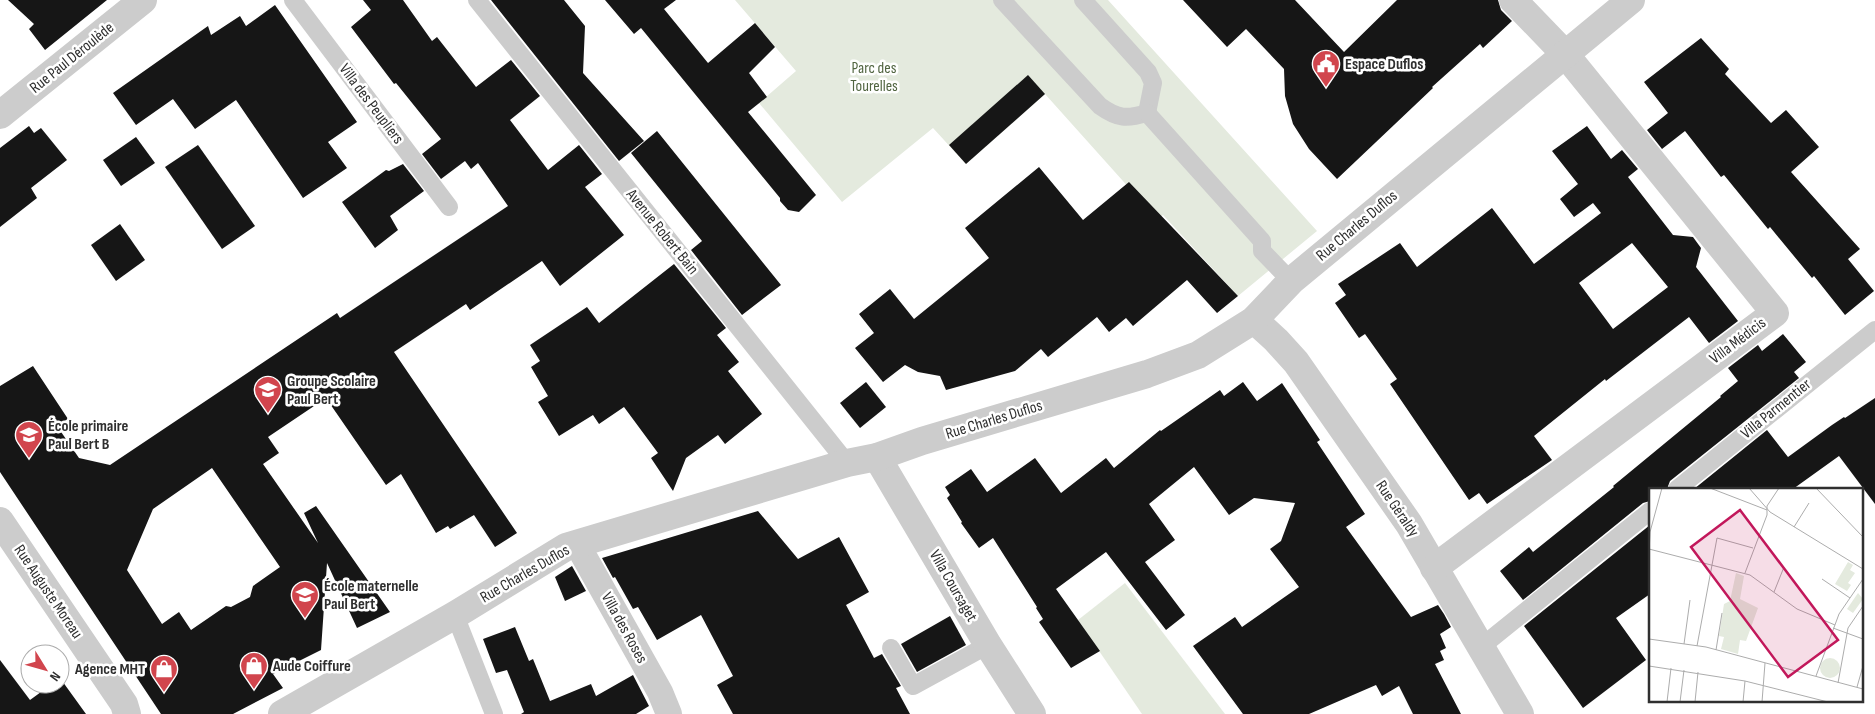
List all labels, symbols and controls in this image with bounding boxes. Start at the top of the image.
street label: Rue Paul Déroulède [26,18,118,98]
public building icon: Espace Duflos [1311,49,1341,88]
place label: Espace Duflos [1345,55,1424,74]
park label: Parc des Tourelles [850,59,898,96]
street label: Villa des Peupliers [335,60,407,148]
street label: Avenue Robert Bain [621,185,702,278]
street label: Rue Charles Duflos [1313,186,1402,265]
street label: Villa Médicis [1706,314,1770,368]
place label: Groupe Scolaire Paul Bert [287,372,376,409]
school or university icon: Groupe Scolaire Paul Bert [253,375,283,414]
street label: Villa Parmentier [1737,375,1815,443]
street label: Rue Charles Duflos [943,396,1045,444]
place label: École primaire Paul Bert B [48,417,128,454]
school or university icon: École primaire Paul Bert B [14,420,44,459]
street label: Rue Géraldy [1371,477,1423,541]
inset map [1649,488,1862,702]
street label: Rue Charles Duflos [477,541,573,607]
street label: Rue Auguste Moreau [10,542,86,642]
street label: Villa Coursaget [925,547,981,625]
place label: École maternelle Paul Bert [324,577,419,614]
school or university icon: École maternelle Paul Bert [290,580,320,619]
street label: Villa des Roses [597,589,651,667]
north arrow [20,644,70,694]
shop icon: Aude Coiffure [239,651,269,690]
shop icon: Agence MHT [149,654,179,693]
place label: Aude Coiffure [272,657,351,676]
place label: Agence MHT [74,660,145,679]
text: N [46,668,64,685]

